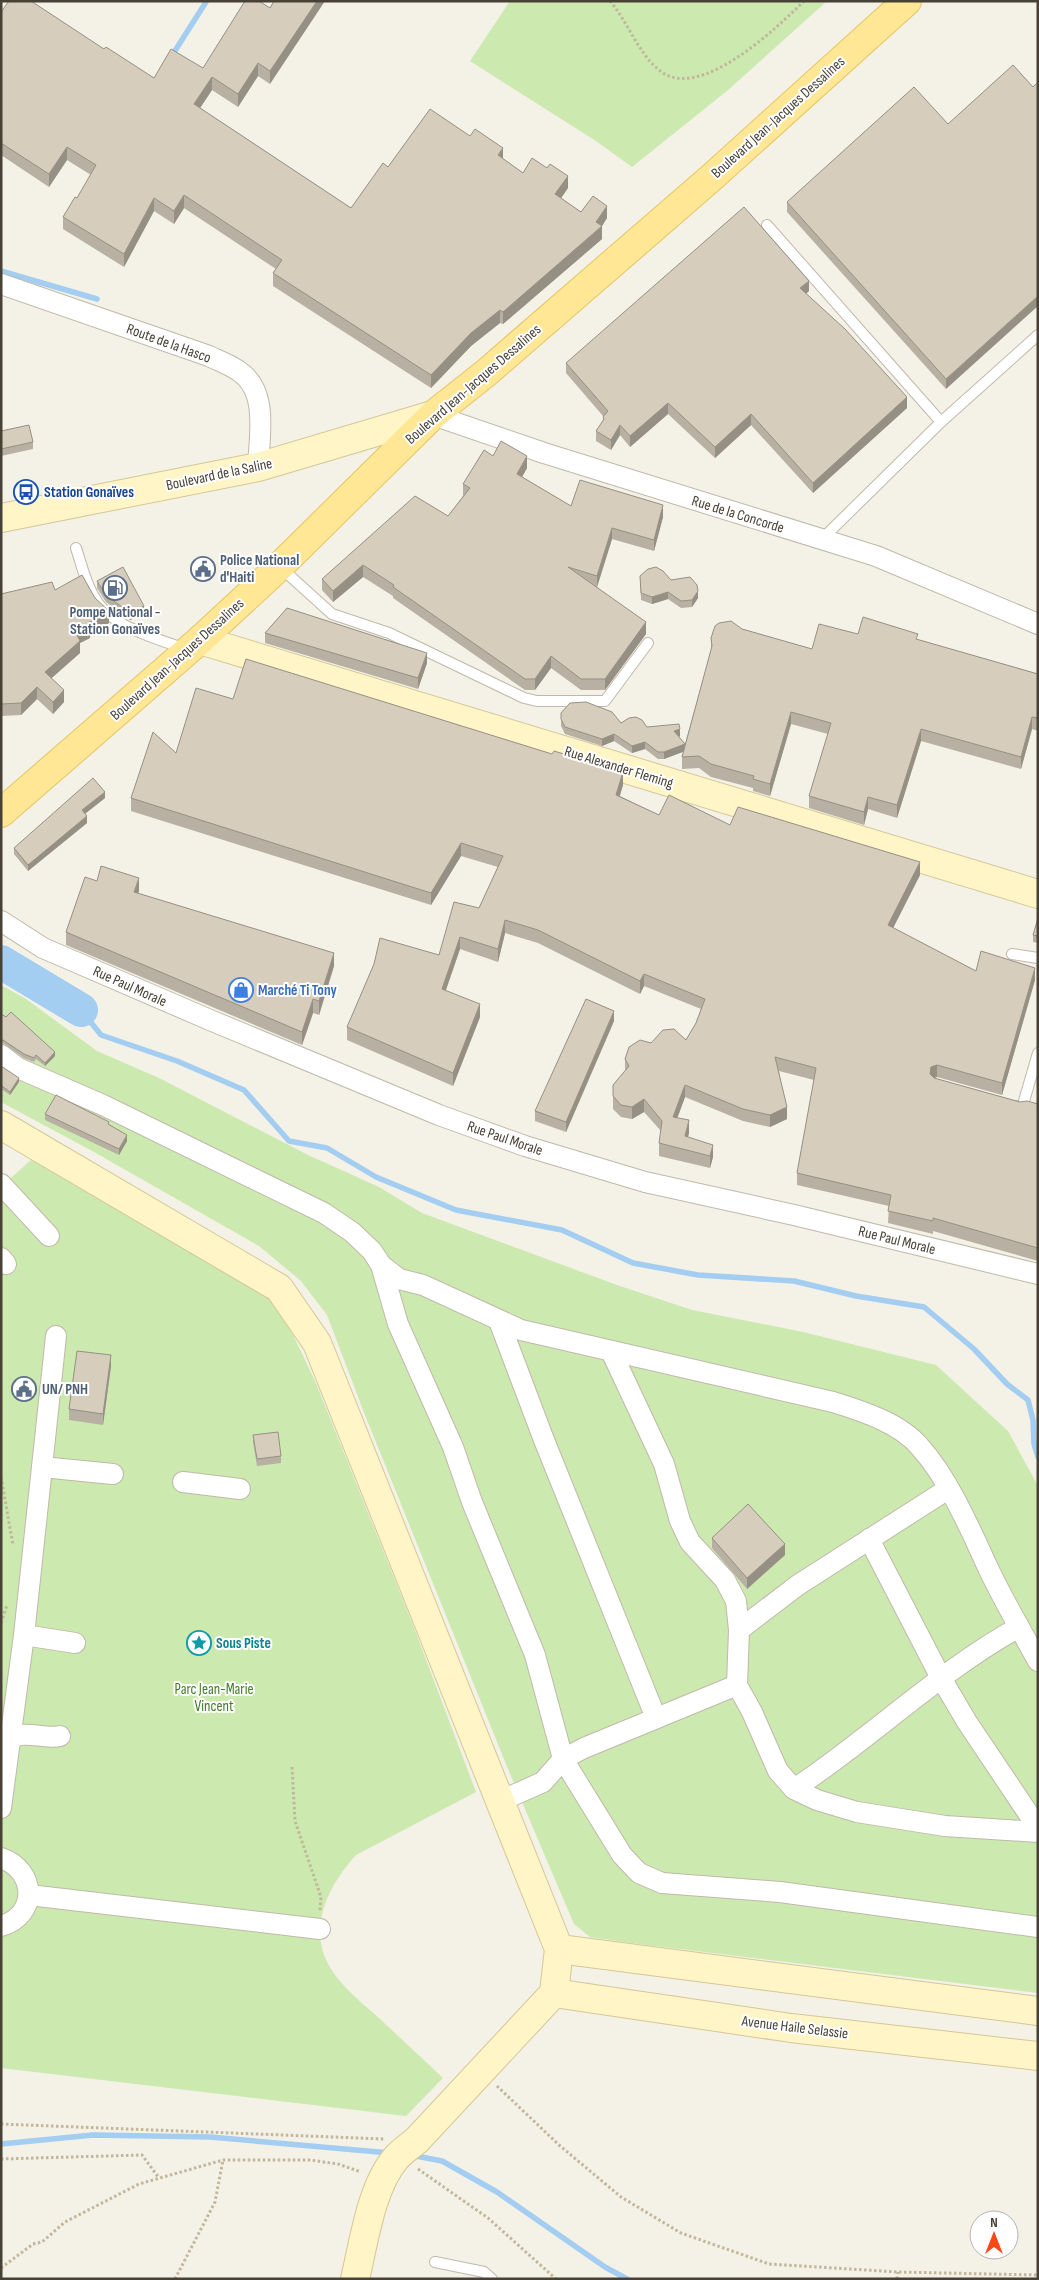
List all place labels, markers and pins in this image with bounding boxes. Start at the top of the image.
bus stop icon: Station Gonaïves [13,479,39,505]
place label: Station Gonaïves [44,483,134,502]
place label: Police National d'Haiti [220,551,299,587]
public building icon: Police National d'Haiti [190,556,216,582]
fuel station icon: Pompe National - Station Gonaïves [102,575,128,601]
place label: Pompe National - Station Gonaïves [69,603,161,639]
shop icon: Marché Ti Tony [228,977,254,1003]
place label: Marché Ti Tony [258,981,338,1000]
public building icon: UN/ PNH [11,1376,37,1402]
place label: UN/ PNH [42,1380,88,1399]
place icon: Sous Piste [186,1630,212,1656]
place label: Sous Piste [216,1634,271,1653]

